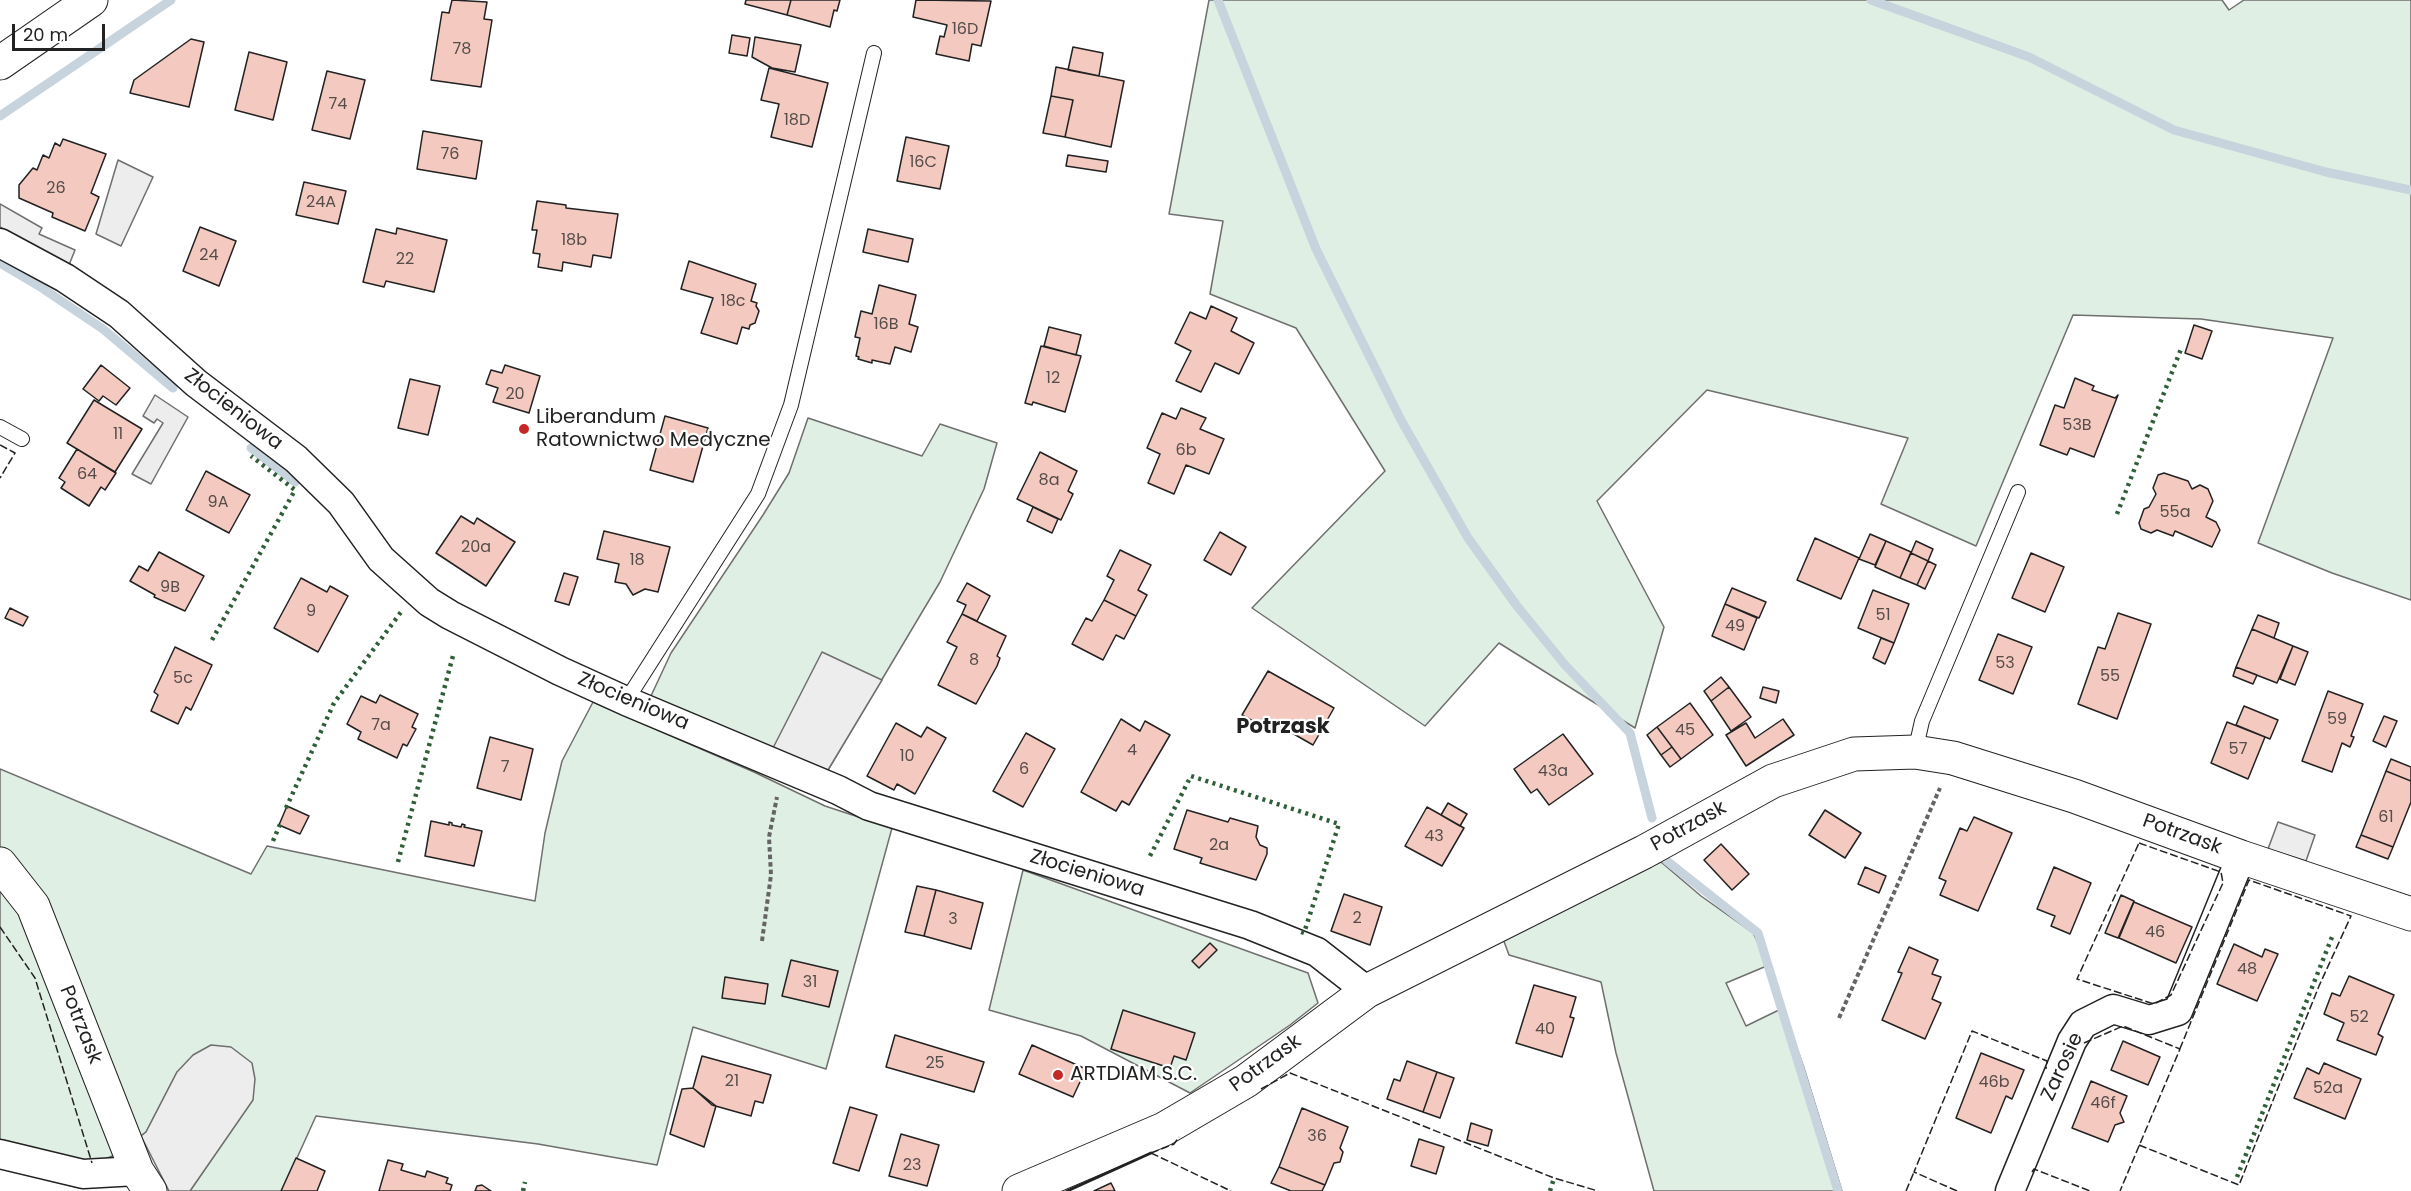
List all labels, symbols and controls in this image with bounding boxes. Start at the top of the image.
scale bar [15,12,108,50]
house number: 16D [952,20,978,40]
text: 20 m [23,22,68,47]
house number: 78 [453,40,471,60]
house number: 74 [329,95,347,115]
house number: 18D [784,111,810,131]
house number: 76 [441,145,459,165]
house number: 16C [909,153,937,173]
house number: 26 [46,179,66,199]
house number: 24A [306,193,336,213]
house number: 18b [561,231,587,251]
house number: 24 [199,246,219,266]
house number: 22 [396,250,414,270]
house number: 18c [721,292,745,312]
house number: 16B [873,315,899,335]
street label: Złocieniowa [179,364,287,456]
house number: 12 [1046,369,1060,389]
house number: 20 [505,385,525,405]
place label: Liberandum Ratownictwo Medyczne [536,406,771,453]
house number: 53B [2062,416,2092,436]
marker: Liberandum Ratownictwo Medyczne [517,422,531,436]
house number: 11 [113,425,123,445]
house number: 6b [1176,441,1196,461]
house number: 64 [77,465,97,485]
house number: 8a [1039,471,1059,491]
house number: 9A [208,493,228,513]
house number: 55a [2160,503,2190,523]
house number: 20a [461,538,491,558]
house number: 18 [629,551,645,571]
house number: 9B [160,578,180,598]
house number: 9 [306,602,316,622]
house number: 51 [1875,606,1891,626]
house number: 49 [1725,617,1745,637]
house number: 8 [969,651,979,671]
house number: 53 [1995,654,2015,674]
house number: 55 [2100,667,2120,687]
street label: Złocieniowa [574,668,692,736]
house number: 5c [173,669,193,689]
house number: 59 [2327,710,2347,730]
district label: Potrzask [1236,715,1330,741]
house number: 7a [371,716,391,736]
house number: 45 [1675,721,1695,741]
house number: 57 [2229,740,2247,760]
house number: 4 [1127,741,1137,761]
house number: 10 [899,747,915,767]
house number: 7 [501,758,509,778]
house number: 6 [1019,760,1029,780]
house number: 43a [1538,762,1568,782]
street label: Potrzask [1647,797,1731,857]
house number: 61 [2378,808,2394,828]
street label: Potrzask [2139,810,2225,860]
house number: 43 [1424,827,1444,847]
house number: 2a [1209,836,1229,856]
street label: Złocieniowa [1027,845,1147,903]
house number: 2 [1352,909,1362,929]
house number: 3 [948,910,958,930]
house number: 46 [2145,923,2165,943]
house number: 48 [2237,960,2257,980]
house number: 31 [803,973,817,993]
street label: Potrzask [53,982,107,1068]
house number: 52 [2349,1008,2369,1028]
house number: 40 [1535,1020,1555,1040]
street label: Zarosie [2037,1029,2089,1105]
street label: Potrzask [1226,1030,1306,1098]
house number: 25 [925,1054,945,1074]
place label: ARTDIAM S.C. [1070,1063,1197,1087]
marker: ARTDIAM S.C. [1051,1068,1065,1082]
house number: 21 [725,1072,739,1092]
house number: 46b [1978,1073,2010,1093]
house number: 52a [2313,1079,2343,1099]
house number: 46f [2090,1094,2116,1114]
house number: 36 [1307,1127,1327,1147]
house number: 23 [903,1156,921,1176]

